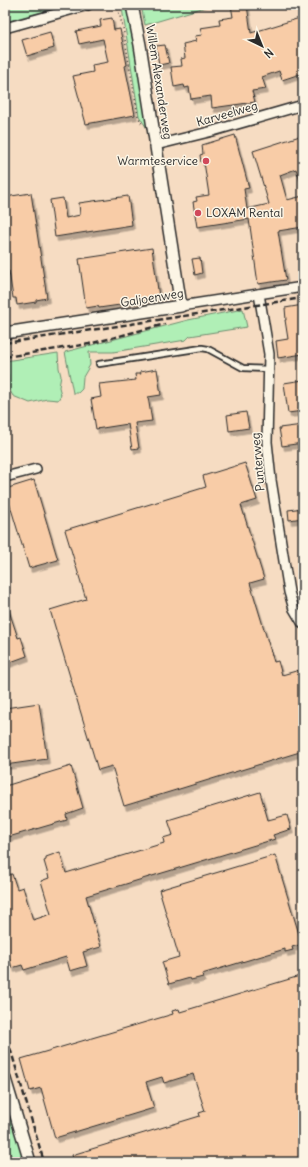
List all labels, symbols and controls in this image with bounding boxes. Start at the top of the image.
street label: Willem Alexanderweg [143,23,176,140]
north arrow [242,26,282,66]
text: N [261,46,276,61]
street label: Karveelweg [194,98,259,129]
place label: Warmteservice [117,153,198,168]
marker: Warmteservice [201,156,211,166]
place label: LOXAM Rental [206,205,283,220]
marker: LOXAM Rental [193,208,203,218]
street label: Galjoenweg [119,285,184,310]
street label: Punterweg [247,432,268,492]

